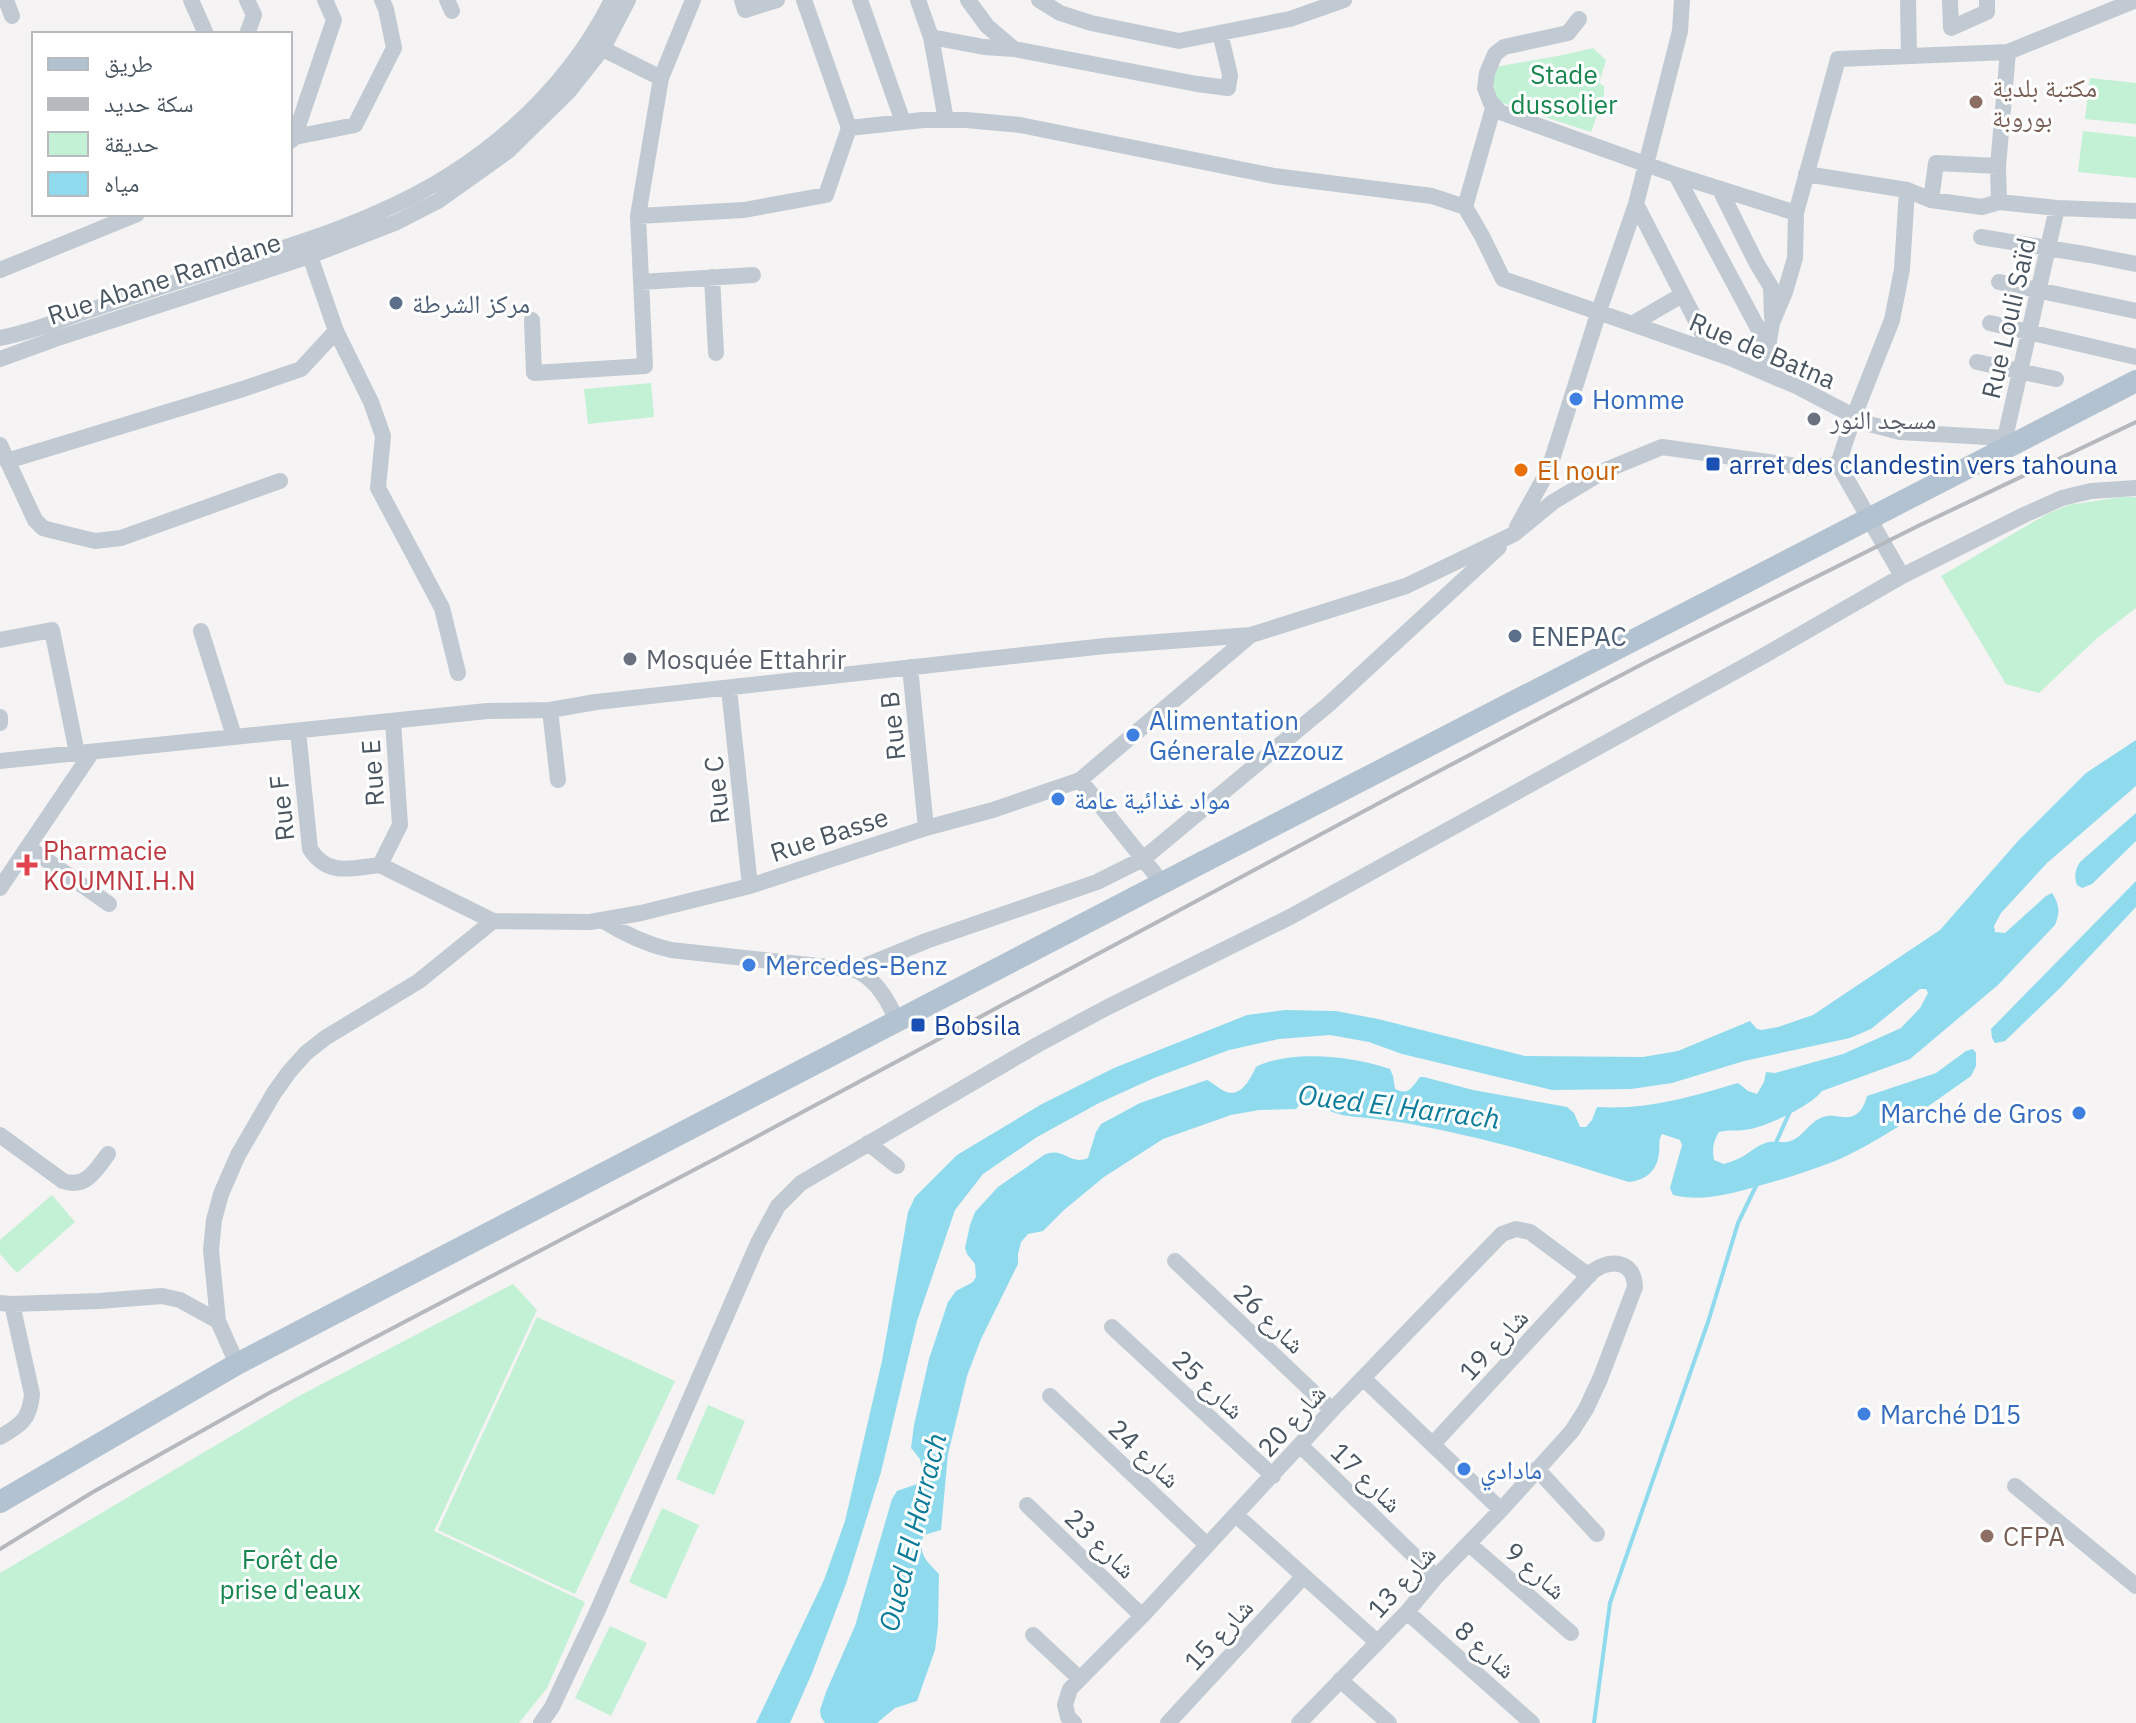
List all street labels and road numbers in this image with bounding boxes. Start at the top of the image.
street label: Rue Abane Ramdane [43,224,285,332]
street label: Rue Louli Saïd [1973,234,2043,402]
street label: Rue de Batna [1685,304,1842,396]
street label: Rue B [871,690,913,762]
street label: Rue E [353,738,391,808]
street label: Rue C [696,754,736,826]
street label: Rue F [261,773,301,843]
street label: Rue Basse [766,799,892,869]
street label: شارع 26 [1227,1276,1313,1360]
street label: شارع 19 [1451,1301,1535,1387]
street label: شارع 25 [1166,1342,1252,1426]
street label: شارع 20 [1249,1376,1333,1464]
street label: شارع 24 [1102,1411,1188,1495]
street label: شارع 17 [1324,1435,1410,1519]
street label: شارع 23 [1058,1501,1144,1585]
street label: شارع 9 [1498,1534,1574,1606]
street label: شارع 13 [1359,1537,1443,1625]
street label: شارع 15 [1176,1591,1260,1677]
street label: شارع 8 [1448,1613,1524,1685]

